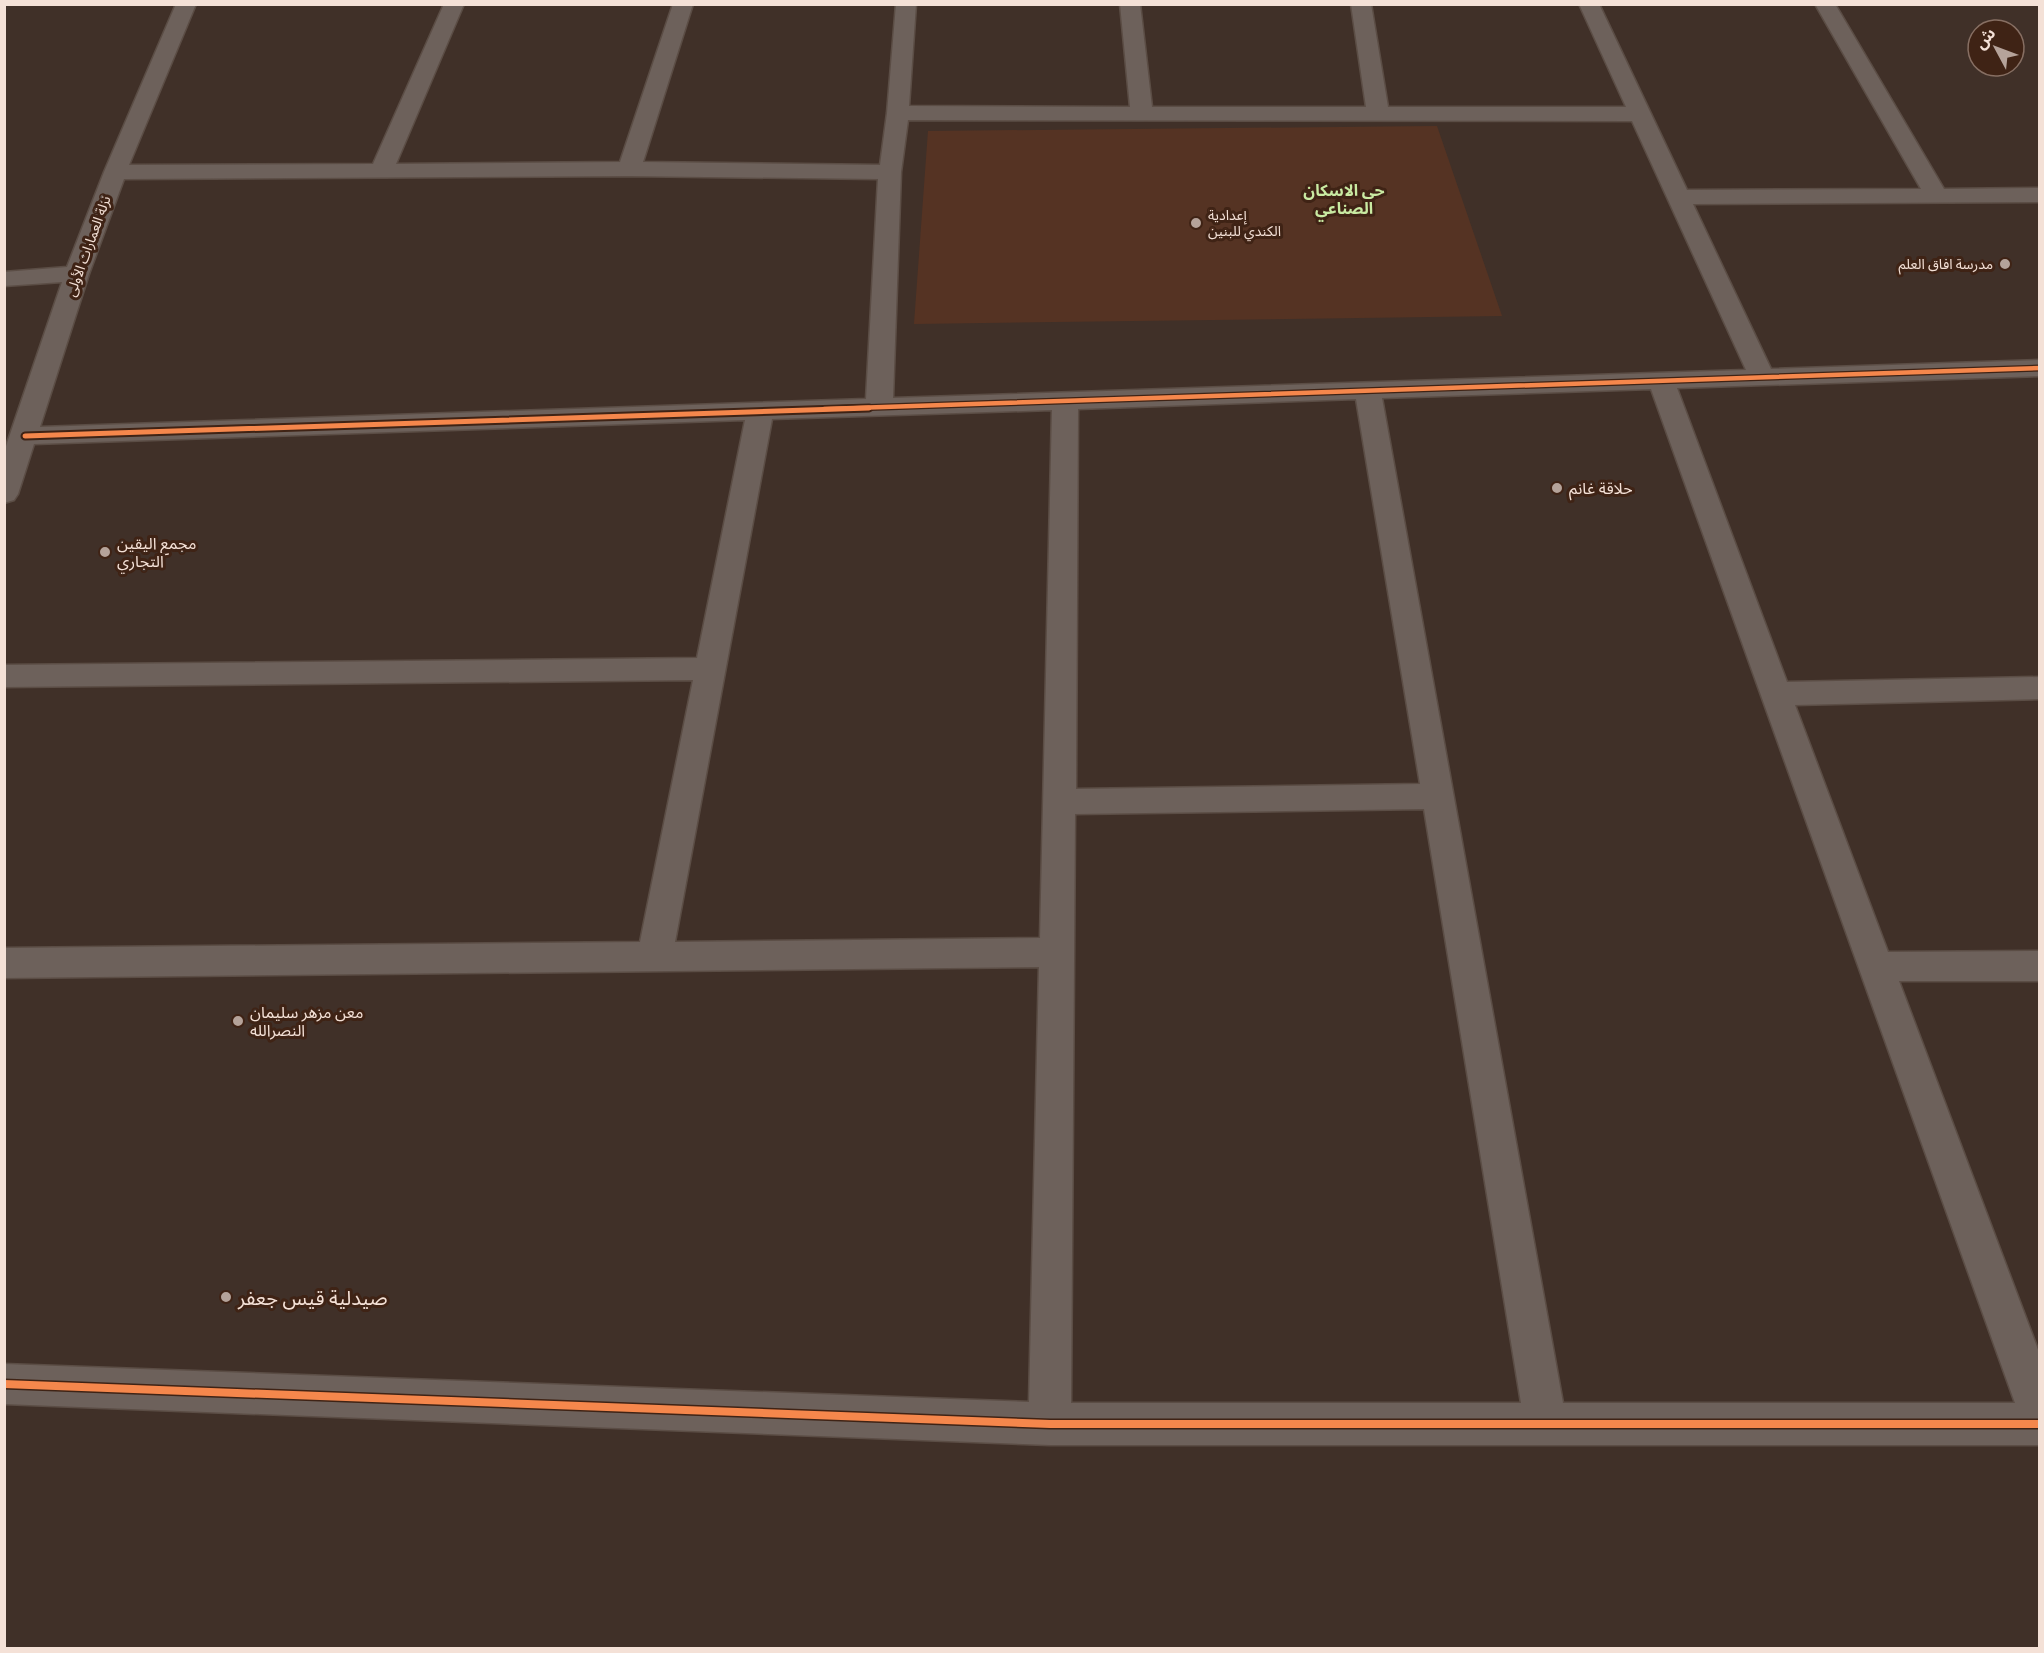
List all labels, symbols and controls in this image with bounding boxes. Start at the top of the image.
north arrow [1966,18,2026,78]
text: ش [1969,23,2000,54]
district label: حي الاسكان الصناعي [1303,179,1385,222]
street label: نزلة العمارات الأولى [61,193,115,299]
place label: إعدادية الكندي للبنين [1208,206,1281,242]
marker: إعدادية الكندي للبنين [1189,216,1203,230]
place label: مدرسة افاق العلم [1898,255,1993,275]
marker: مدرسة افاق العلم [1998,257,2012,271]
place label: حلاقة غانم [1569,477,1633,501]
marker: حلاقة غانم [1550,481,1564,495]
place label: مجمع اليقين التجاري [117,532,197,574]
marker: مجمع اليقين التجاري [98,545,112,559]
place label: معن مزهر سليمان النصرالله [250,1001,364,1041]
marker: معن مزهر سليمان النصرالله [231,1014,245,1028]
place label: صيدلية قيس جعفر [237,1284,387,1311]
marker: صيدلية قيس جعفر [219,1290,233,1304]

